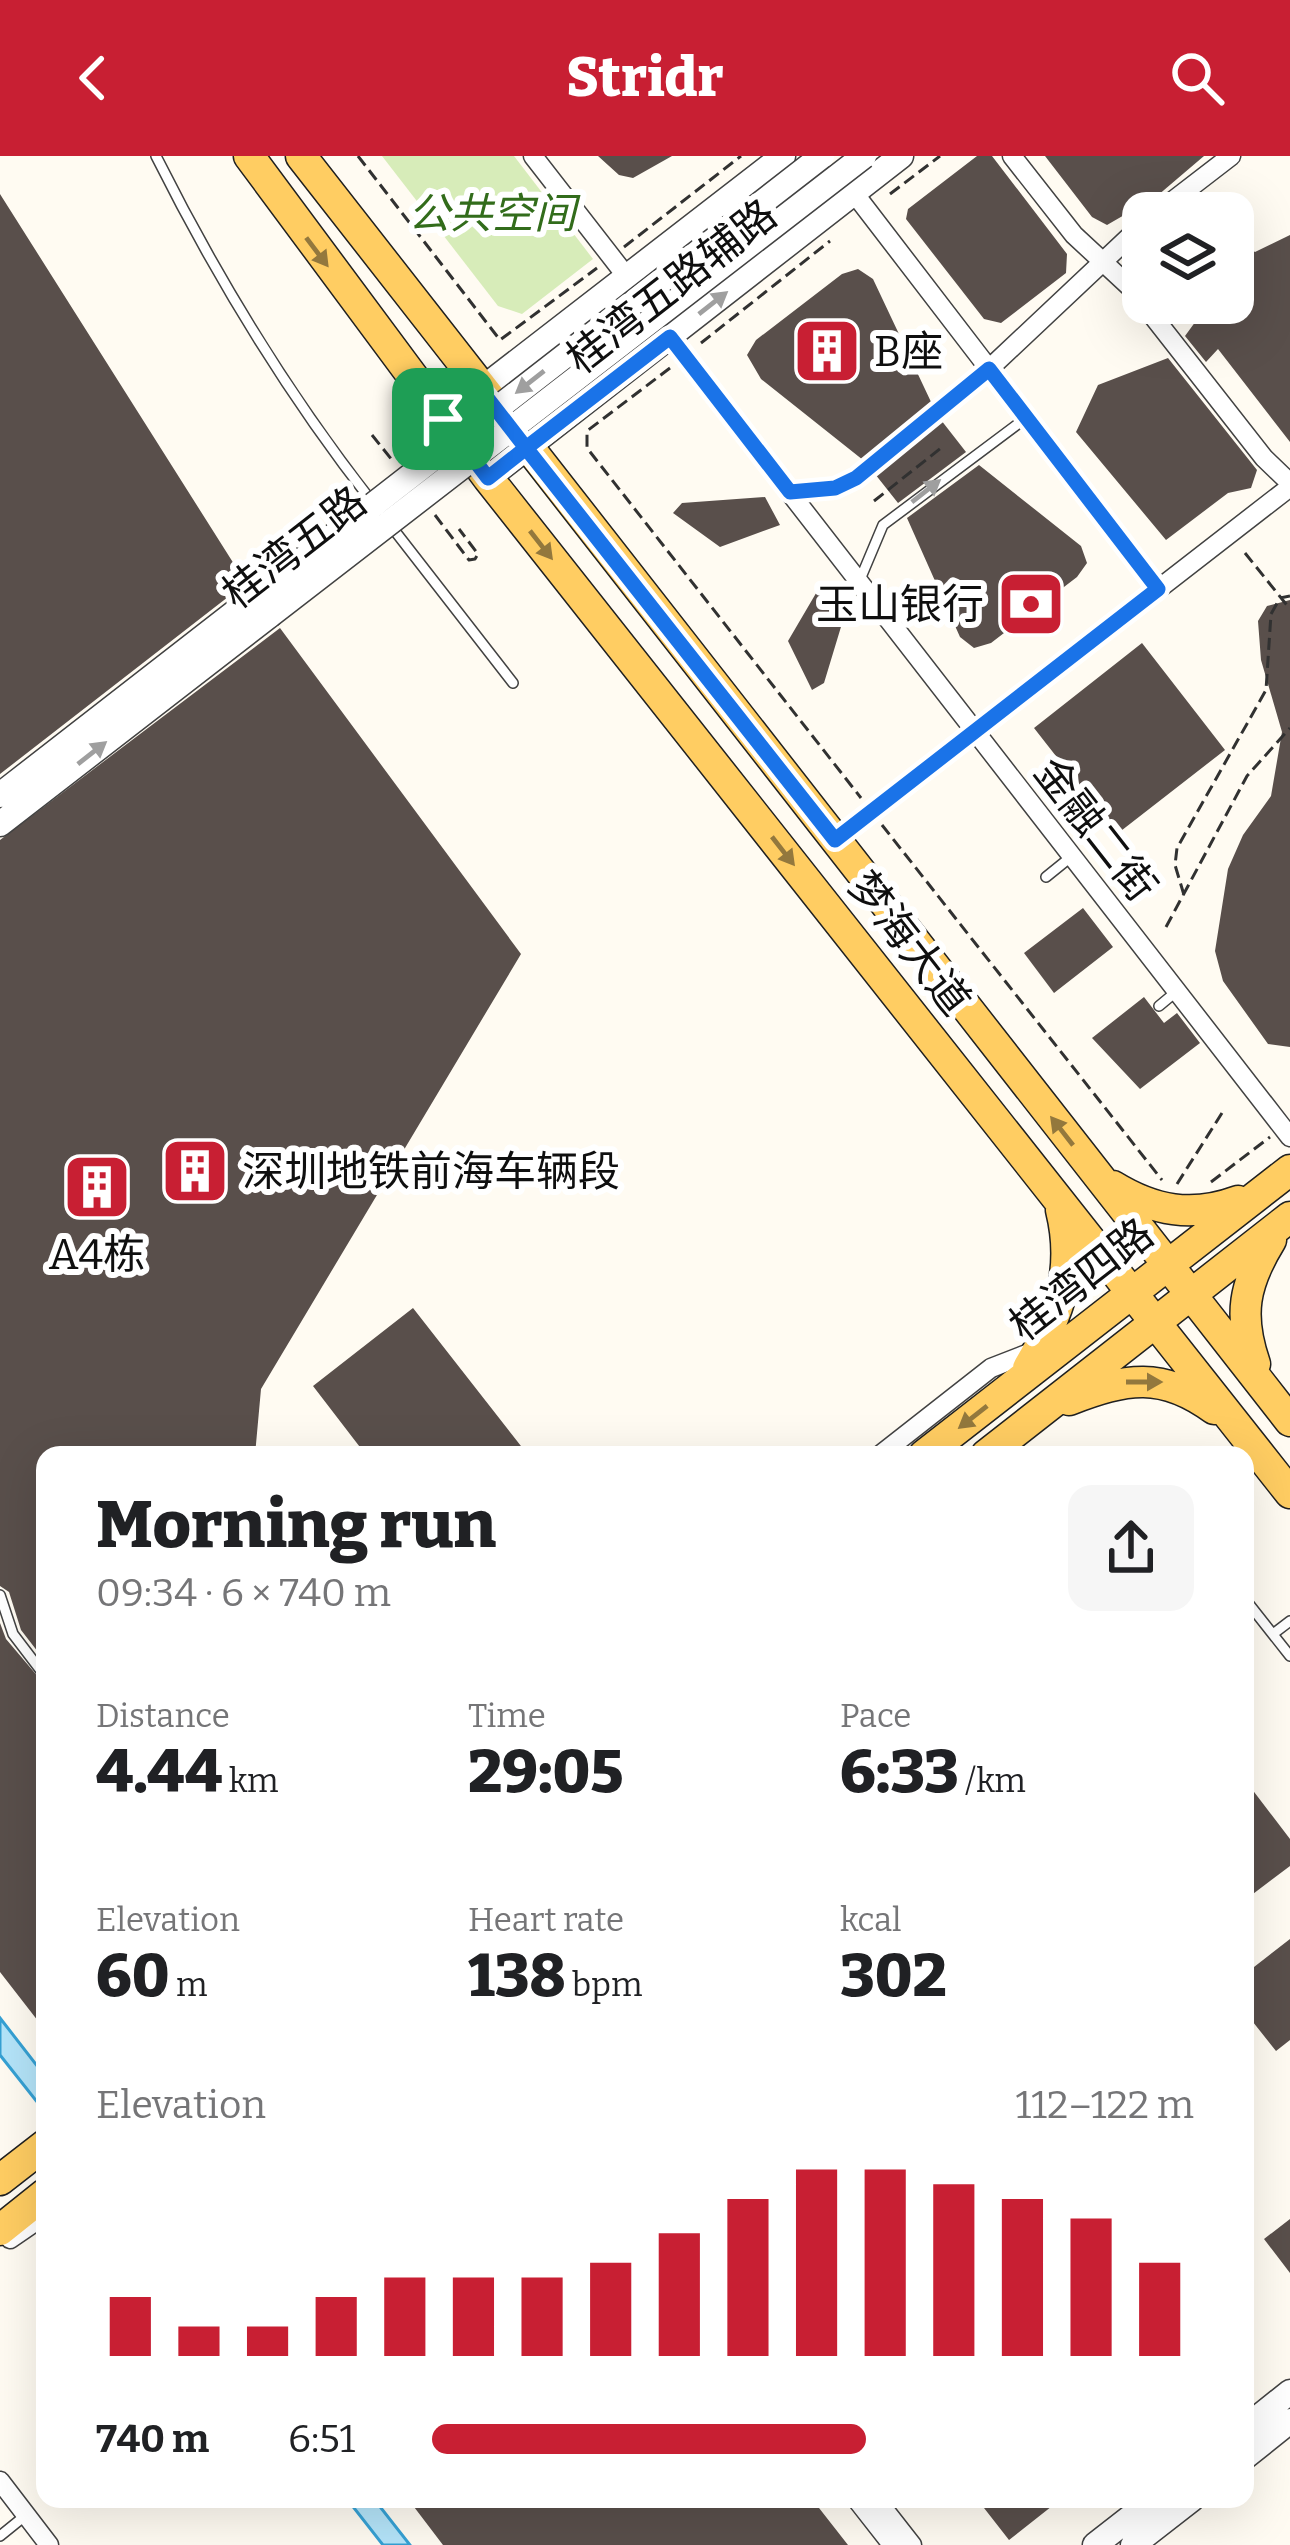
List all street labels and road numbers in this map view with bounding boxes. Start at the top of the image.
street label: 桂湾五路辅路 [557,190,786,384]
street label: 桂湾五路 [213,476,376,619]
street label: 金融二街 [1024,748,1167,911]
street label: 梦海大道 [838,862,981,1025]
street label: 桂湾四路 [1000,1208,1163,1351]

